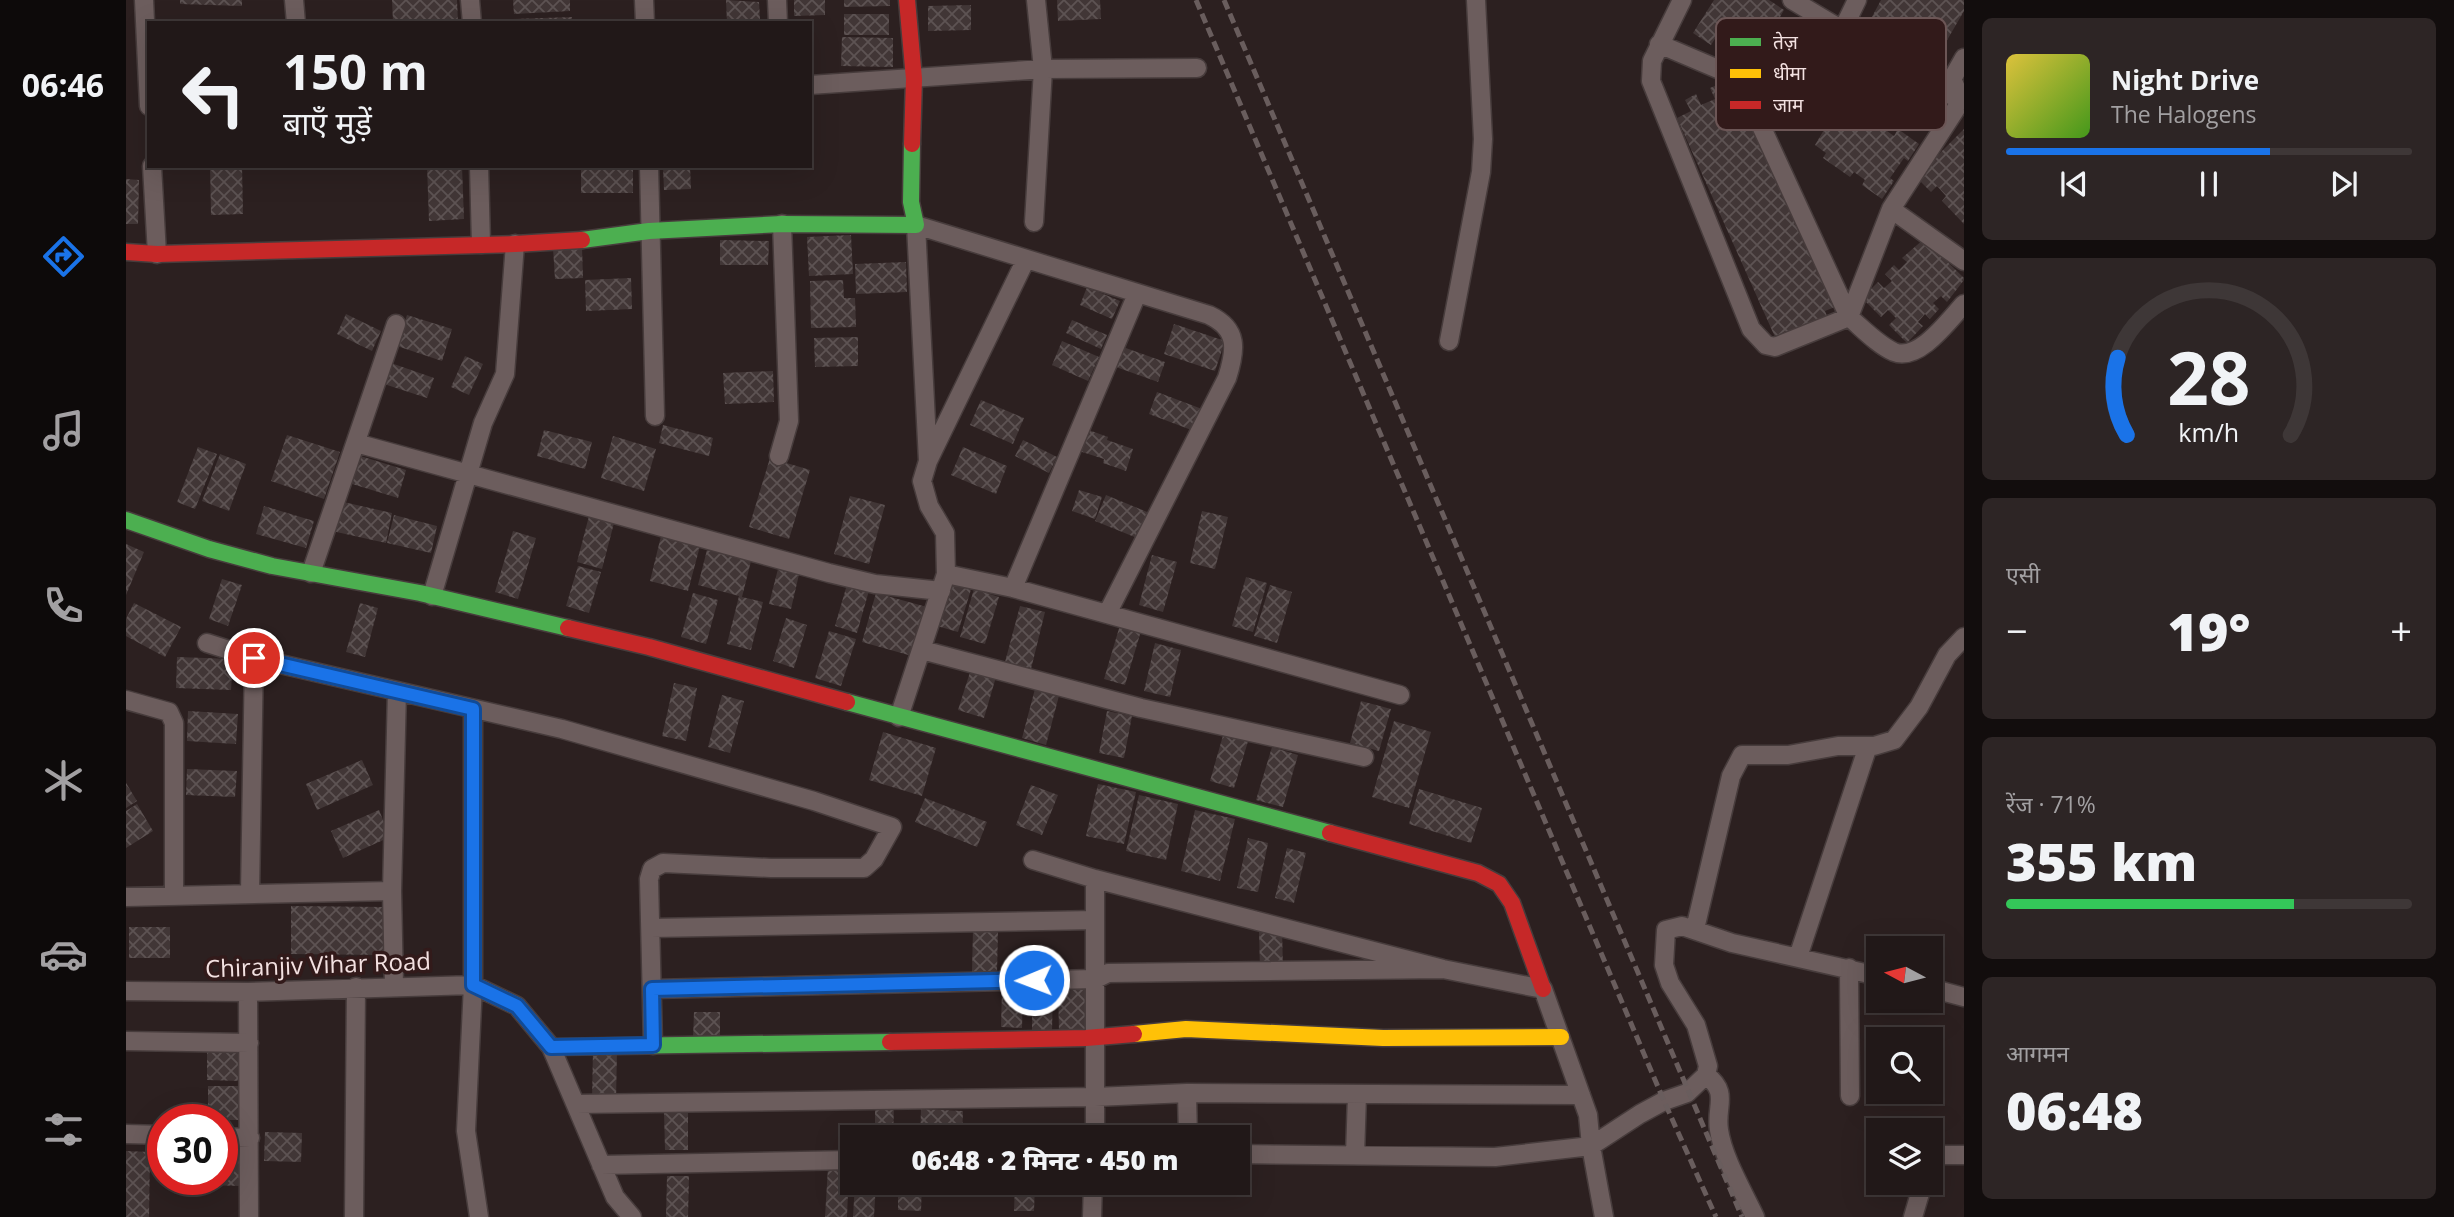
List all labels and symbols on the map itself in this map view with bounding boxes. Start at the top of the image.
legend [1716,18,1946,130]
text: तेज़ [1773,29,1799,55]
text: धीमा [1773,60,1807,86]
text: जाम [1773,92,1804,118]
pin [224,628,284,688]
north arrow [1866,936,1942,1013]
position arrow [997,943,1071,1017]
street label: Chiranjiv Vihar Road [205,944,431,984]
speed limit sign: 30 [147,1104,238,1195]

